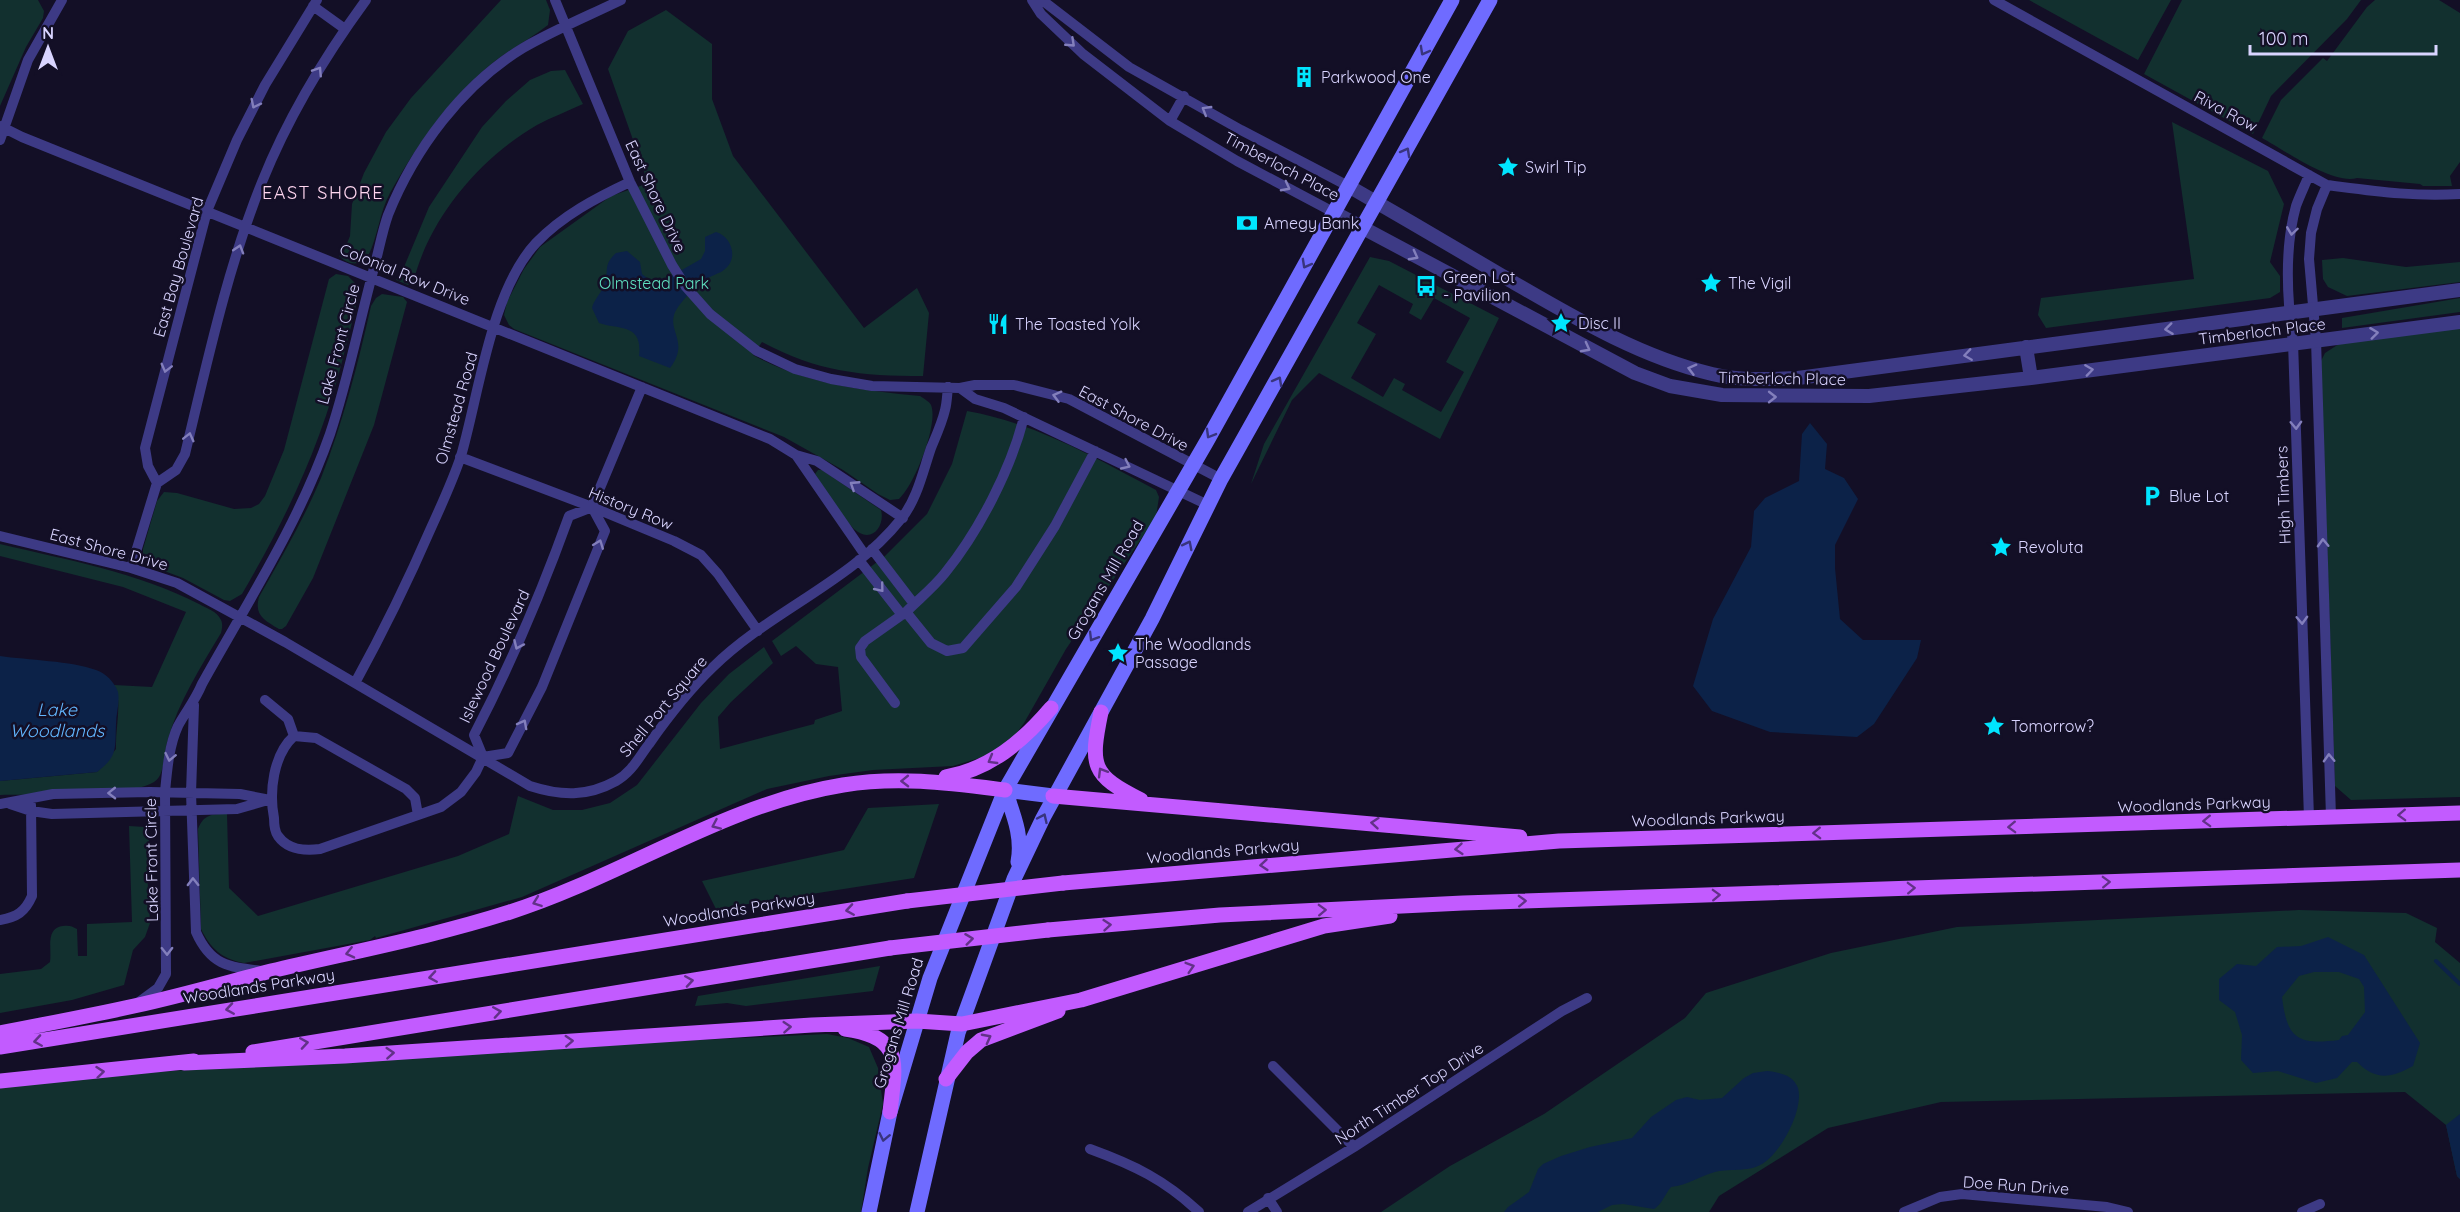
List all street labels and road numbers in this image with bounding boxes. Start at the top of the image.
street label: Riva Row [2191,86,2261,136]
street label: Timberloch Place [1221,127,1343,205]
street label: East Shore Drive [621,137,691,255]
street label: East Bay Boulevard [148,195,208,339]
street label: Colonial Row Drive [337,239,473,309]
street label: Lake Front Circle [312,282,364,406]
street label: Timberloch Place [2197,313,2327,349]
street label: Olmstead Road [430,350,482,466]
street label: Timberloch Place [1718,367,1846,389]
street label: East Shore Drive [1076,381,1192,455]
street label: High Timbers [2271,445,2295,545]
street label: History Row [586,482,676,534]
street label: Grogans Mill Road [1062,516,1148,644]
street label: East Shore Drive [48,524,170,574]
street label: Islewood Boulevard [454,586,534,726]
street label: Shell Port Square [615,651,711,761]
street label: Woodlands Parkway [2117,791,2271,817]
street label: Lake Front Circle [140,798,162,922]
street label: Woodlands Parkway [1631,805,1785,831]
street label: Woodlands Parkway [1146,834,1300,868]
street label: Woodlands Parkway [662,887,816,931]
street label: Grogans Mill Road [869,955,927,1091]
street label: Woodlands Parkway [182,964,336,1008]
street label: North Timber Top Drive [1331,1037,1487,1149]
street label: Doe Run Drive [1962,1171,2070,1199]

